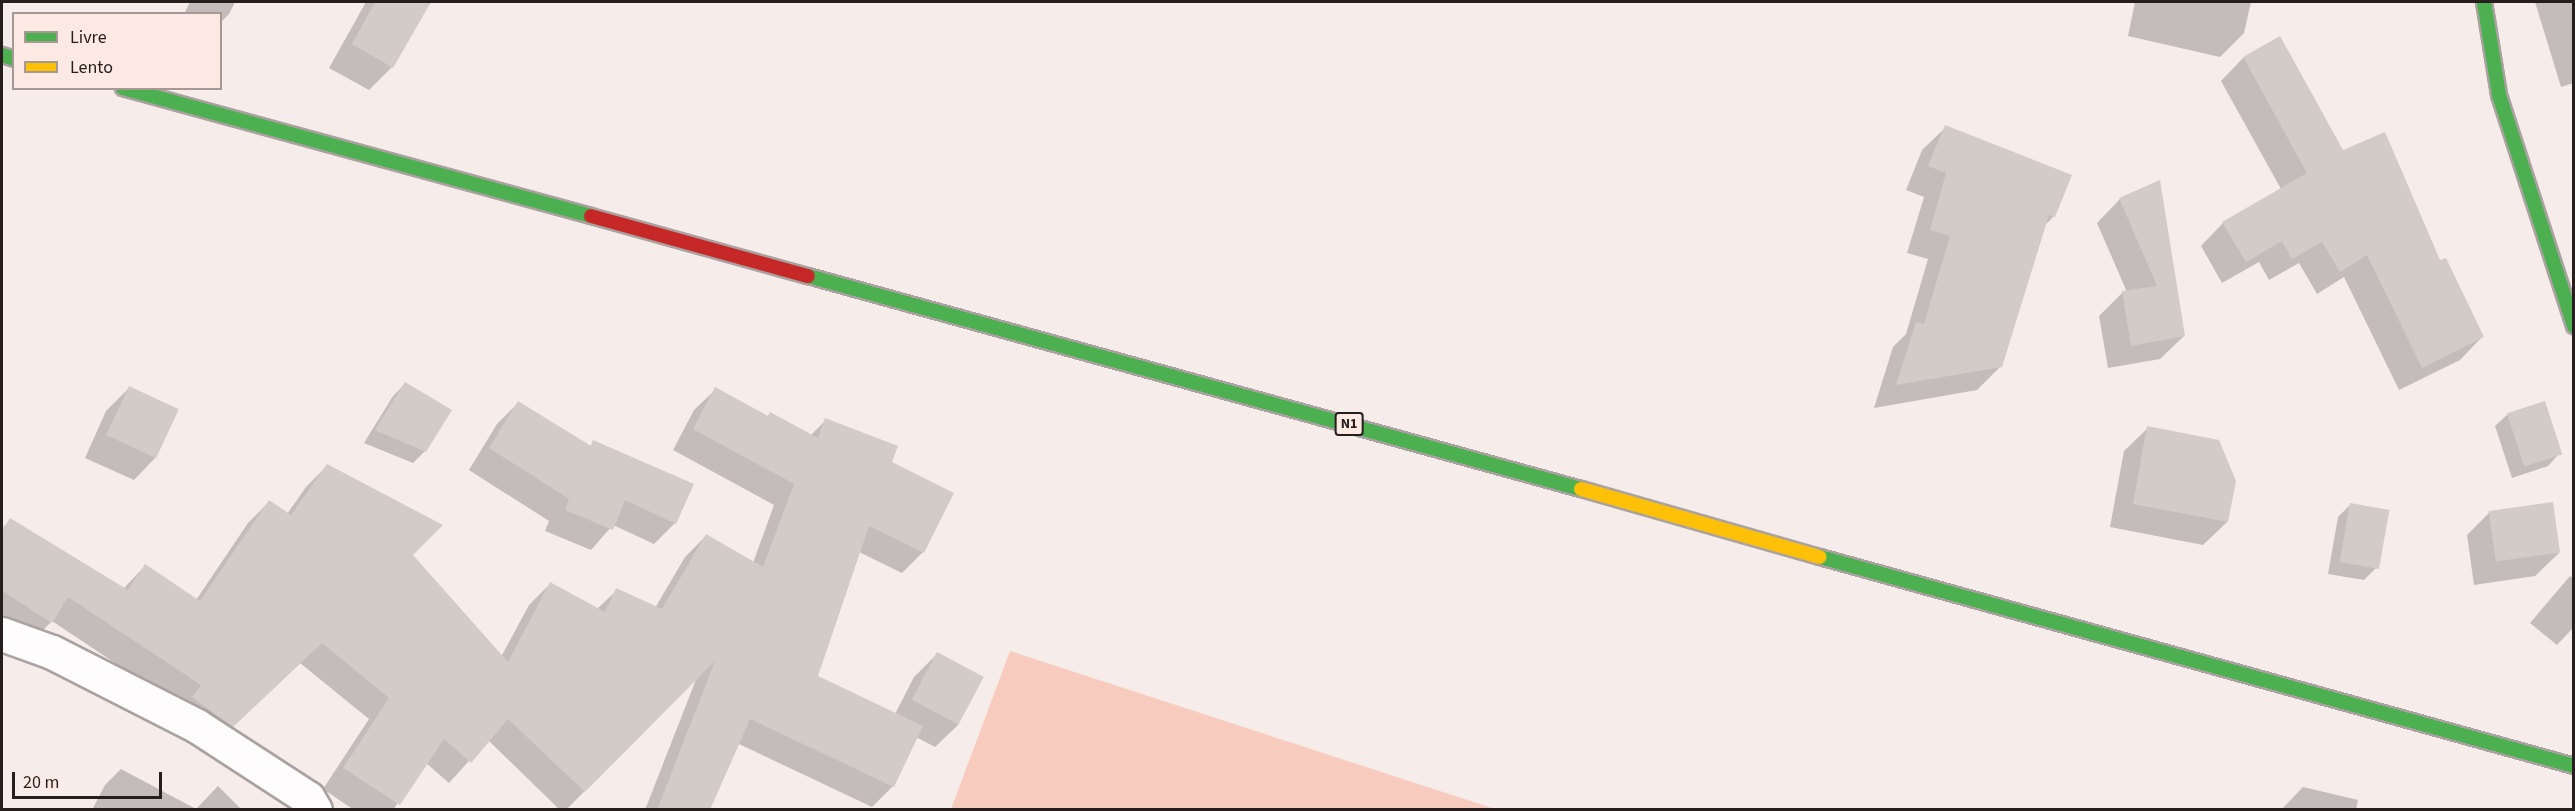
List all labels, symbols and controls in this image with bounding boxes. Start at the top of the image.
legend [12,12,222,90]
text: Livre [70,25,107,50]
text: Lento [70,55,113,80]
road number: N1 [1334,413,1364,435]
scale bar [15,760,165,798]
text: 20 m [23,770,59,795]

